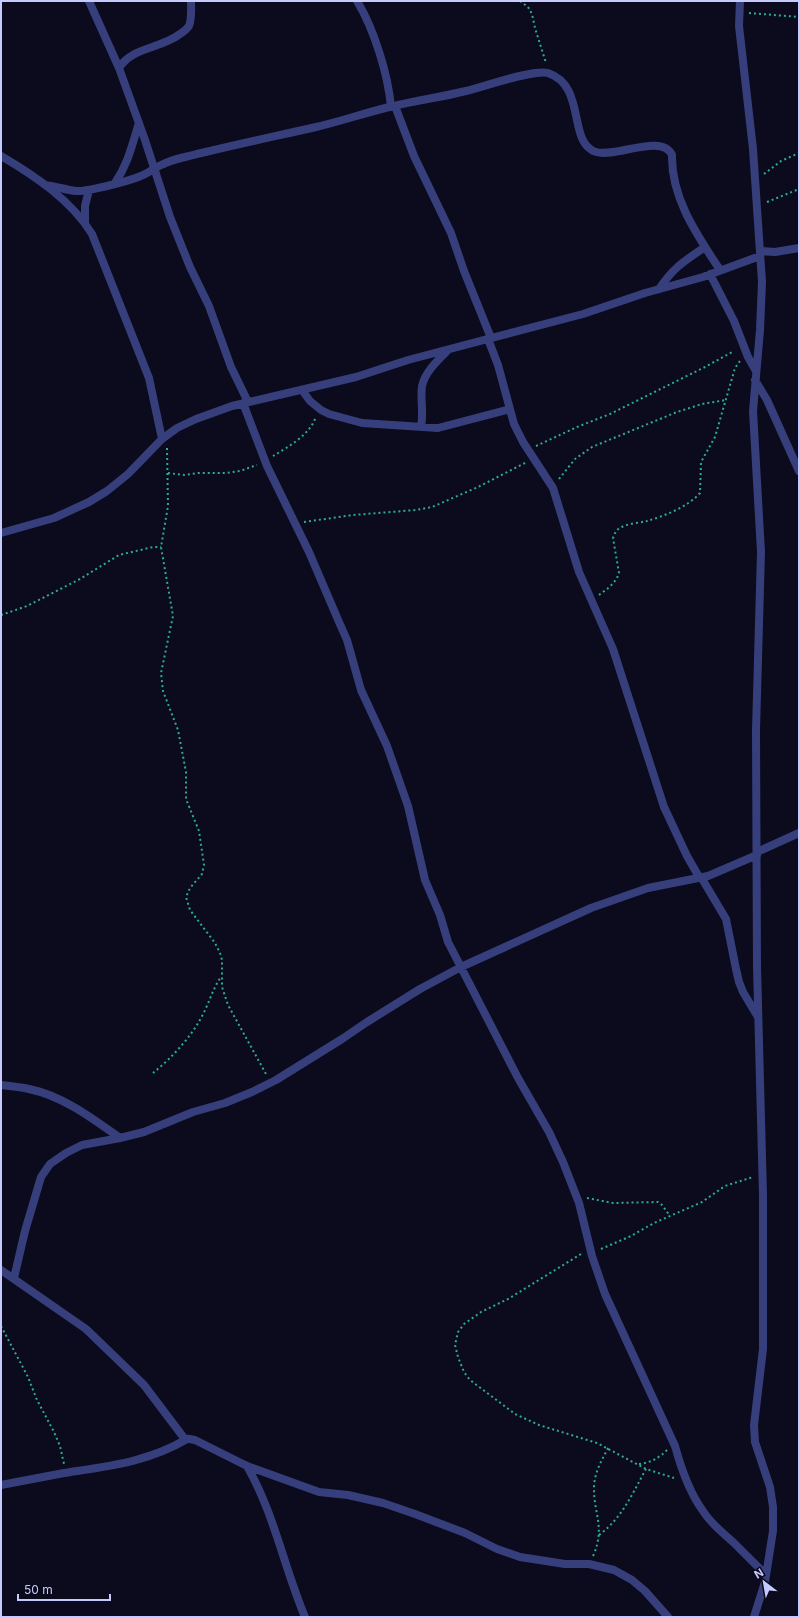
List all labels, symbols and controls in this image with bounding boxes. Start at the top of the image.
north arrow [744,1562,784,1602]
text: N [752,1565,766,1582]
scale bar [18,1576,110,1602]
text: 50 m [24,1582,53,1597]

